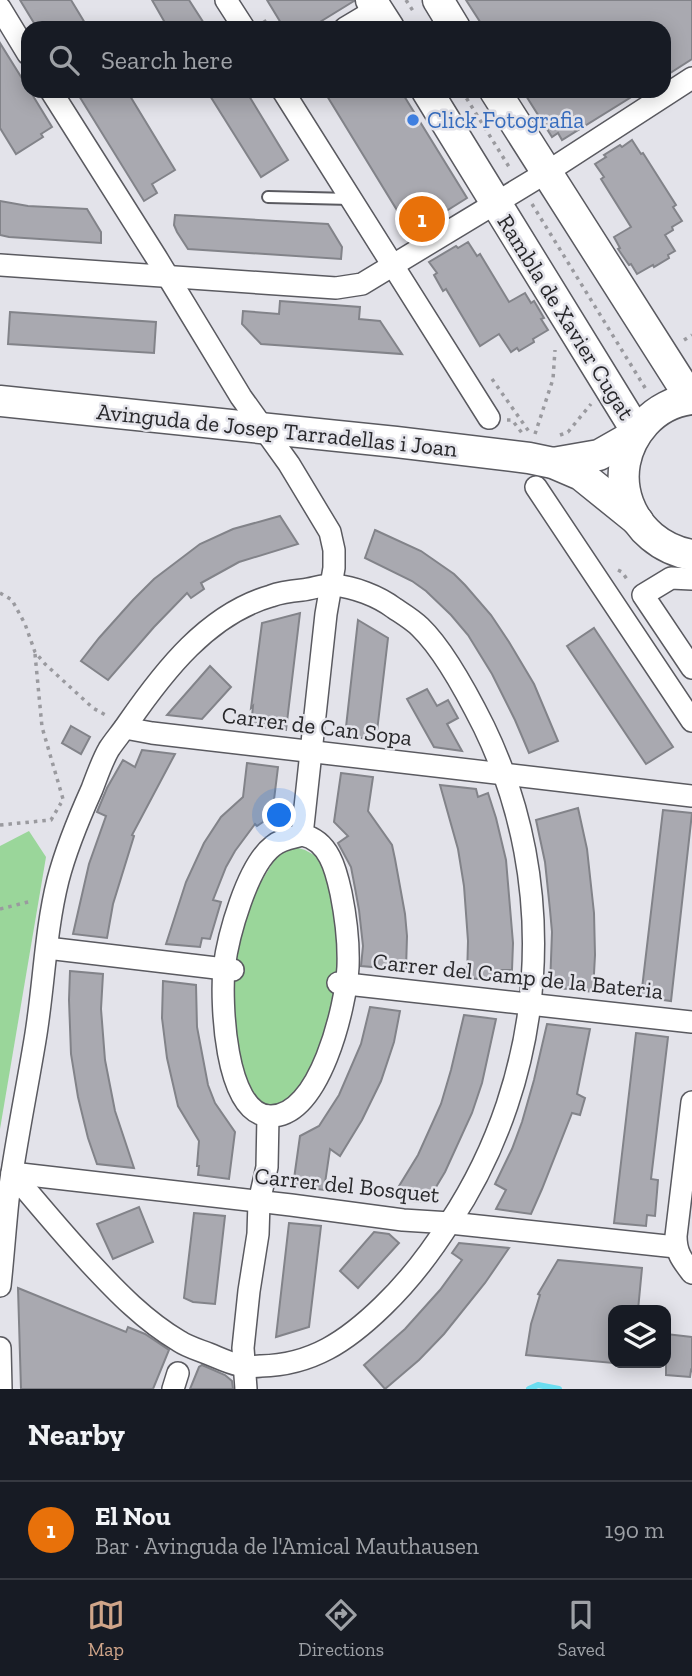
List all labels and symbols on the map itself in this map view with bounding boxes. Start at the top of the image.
place label: Click Fotografia [427,106,584,134]
marker: Click Fotografia [405,112,421,128]
pin: 1 [399,193,445,245]
street label: Rambla de Xavier Cugat [491,209,641,425]
street label: Avinguda de Josep Tarradellas i Joan [95,397,459,463]
street label: Carrer de Can Sopa [220,700,414,752]
your location [262,798,296,832]
street label: Carrer del Camp de la Bateria [371,947,665,1005]
street label: Carrer del Bosquet [253,1161,441,1209]

